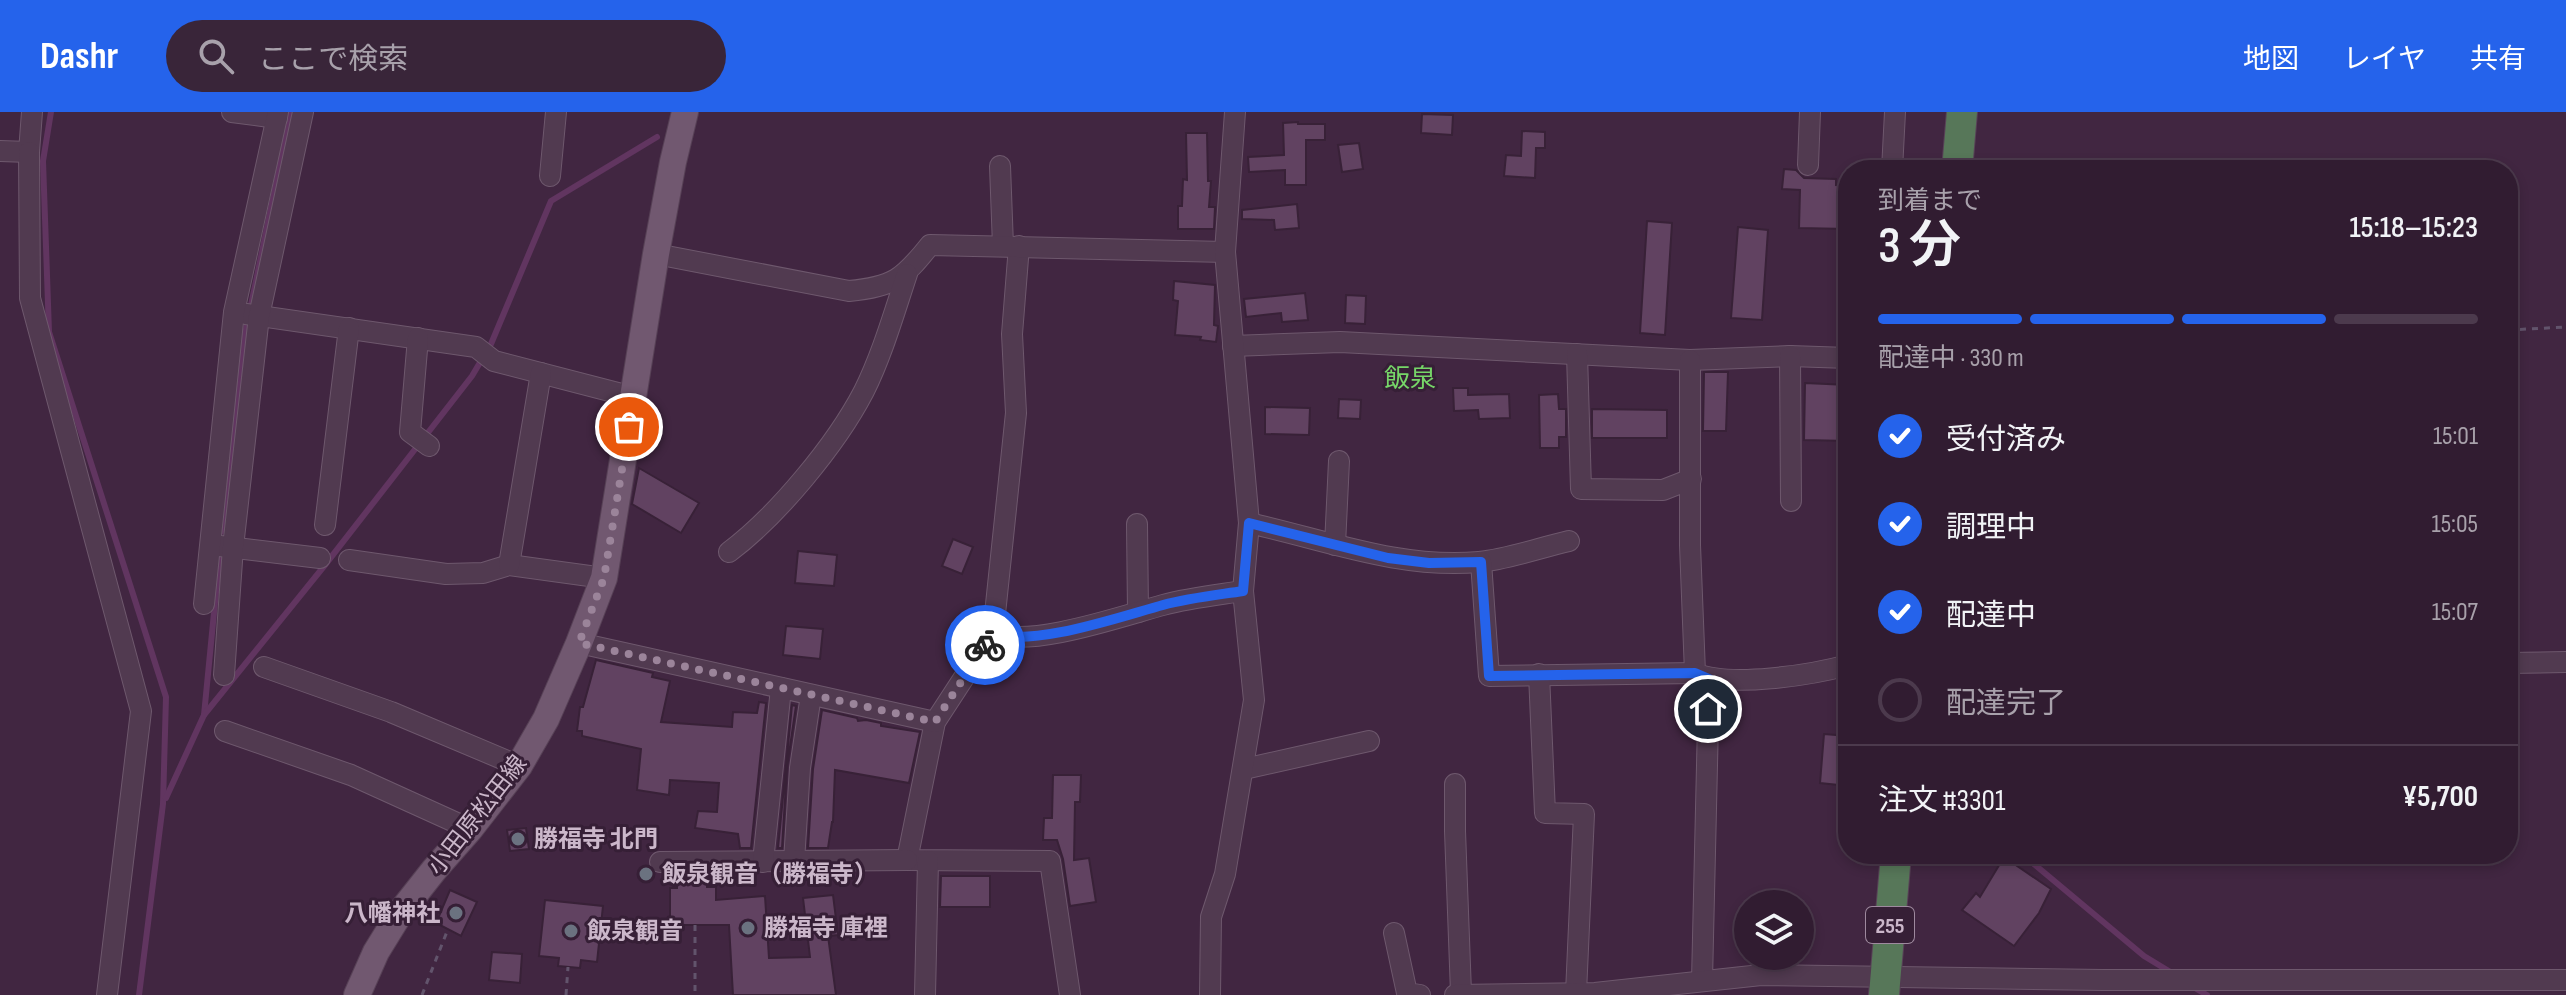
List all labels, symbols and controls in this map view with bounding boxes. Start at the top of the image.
search box [166,20,726,92]
text: Dashr [40,34,118,79]
icon: search [194,34,238,78]
text: ここで検索 [258,42,408,78]
text: 地図 [2243,43,2299,76]
text: レイヤ [2343,43,2426,76]
text: 共有 [2470,43,2526,76]
text: 到着まで [1878,186,1982,217]
text: 15:18–15:23 [2349,210,2478,246]
text: 3 分 [1878,215,1961,278]
text: 配達中 · 330 m [1878,343,2024,374]
district label: 飯泉 [1384,364,1436,395]
pin [595,393,663,461]
icon: bag [607,405,651,449]
icon: check [1878,414,1922,458]
text: 15:01 [2433,421,2478,452]
text: 受付済み [1946,422,2066,458]
icon: check [1878,502,1922,546]
text: 15:05 [2432,509,2478,540]
text: 調理中 [1946,510,2036,546]
icon: check [1878,590,1922,634]
text: 15:07 [2432,597,2478,628]
text: 配達中 [1946,598,2036,634]
courier [945,605,1025,685]
icon: bike [963,623,1007,667]
pin [1674,675,1742,743]
text: 配達完了 [1946,686,2066,722]
icon: home [1686,687,1730,731]
street label: 小田原松田線 [422,750,533,881]
text: ¥5,700 [2402,779,2478,815]
text: 注文 #3301 [1878,783,2005,819]
place label: 勝福寺 北門 [534,825,658,854]
marker: 勝福寺 北門 [509,830,527,848]
place label: 飯泉観音（勝福寺） [662,860,878,889]
marker: 飯泉観音（勝福寺） [637,865,655,883]
map controls [1734,890,1814,970]
button: layers [1734,890,1814,970]
place label: 八幡神社 [344,899,440,928]
marker: 八幡神社 [447,904,465,922]
road number: 255 [1866,907,1914,943]
place label: 勝福寺 庫裡 [764,914,888,943]
place label: 飯泉観音 [587,917,683,946]
marker: 勝福寺 庫裡 [739,919,757,937]
marker: 飯泉観音 [562,922,580,940]

